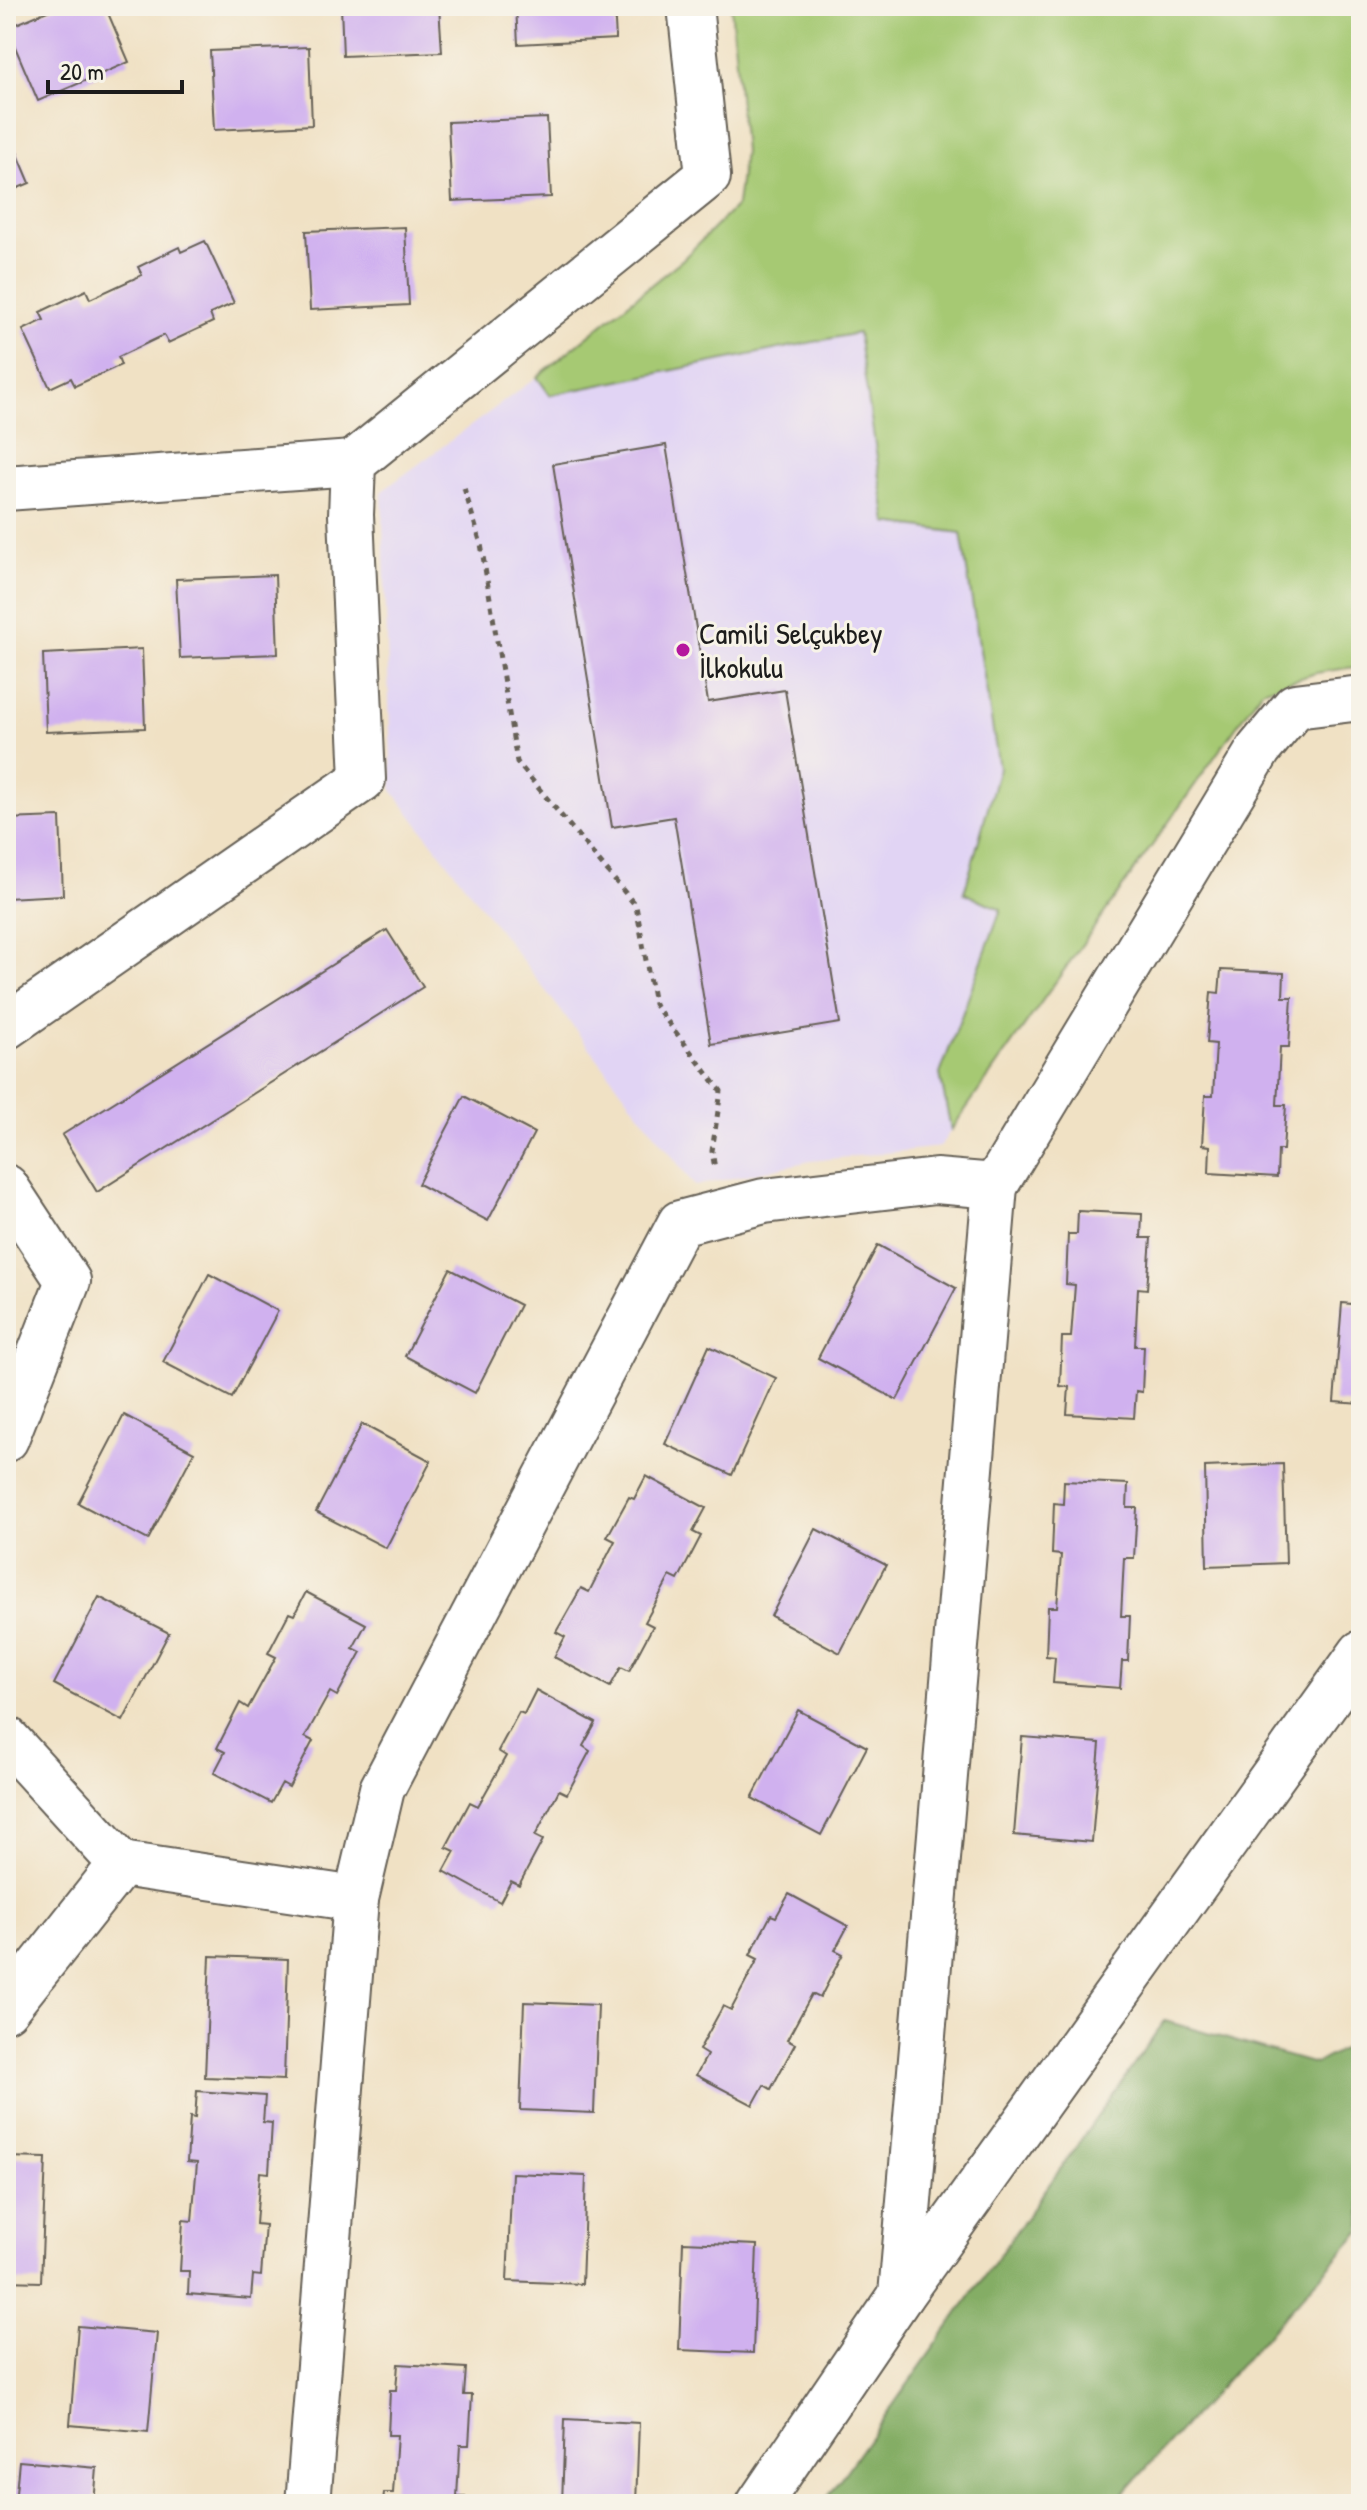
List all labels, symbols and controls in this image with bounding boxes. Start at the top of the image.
scale bar [48,44,182,94]
text: 20 m [60,55,104,87]
place label: Camili Selçukbey İlkokulu [699,613,883,687]
marker: Camili Selçukbey İlkokulu [674,641,692,659]

